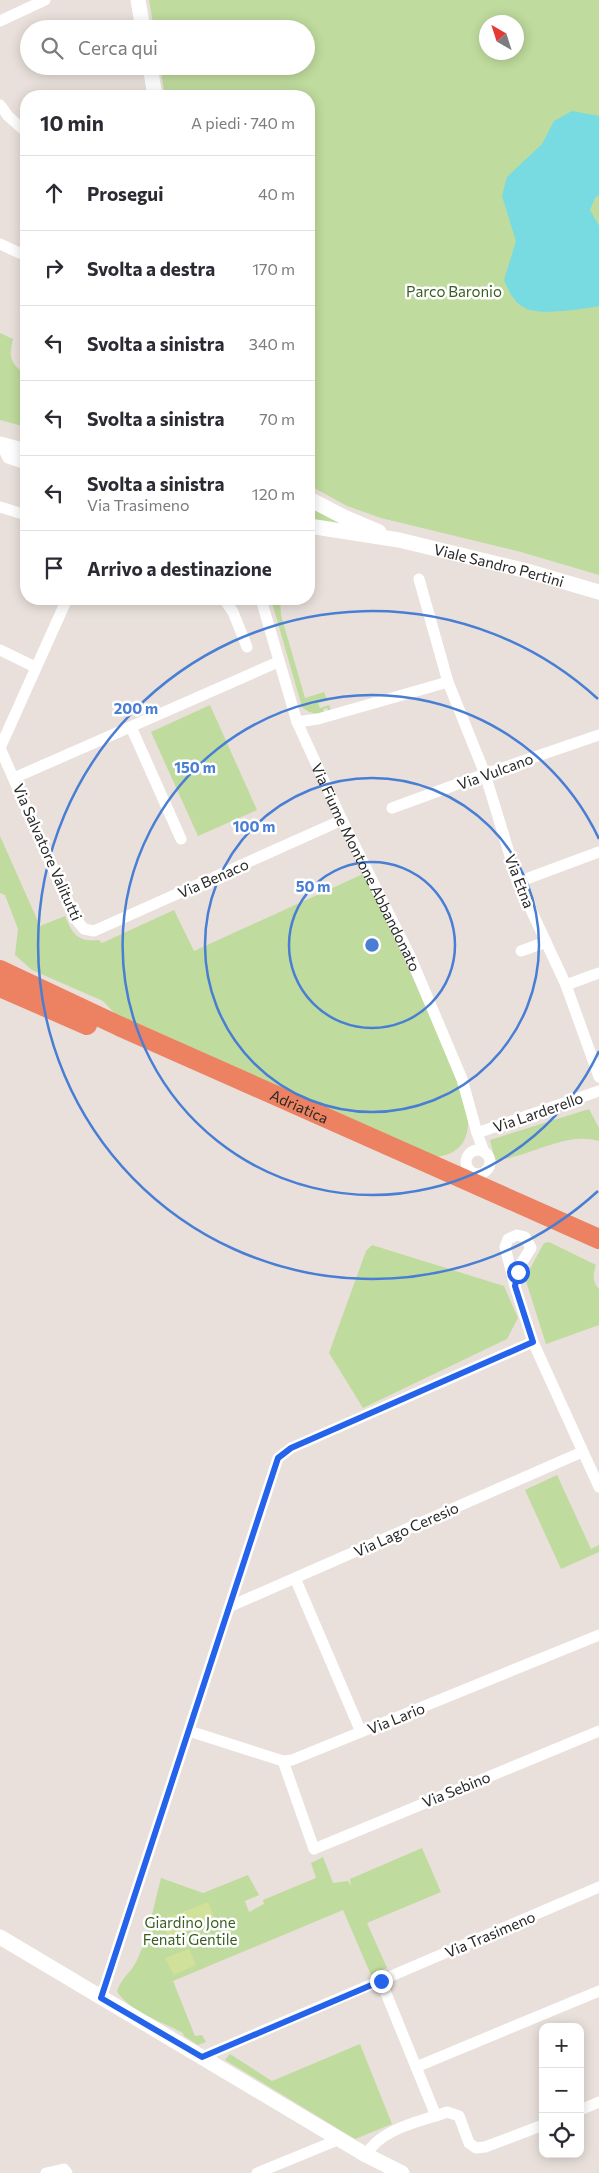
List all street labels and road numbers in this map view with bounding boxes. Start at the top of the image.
street label: Viale Sandro Pertini [432,540,566,590]
street label: Via Vulcano [455,749,535,793]
street label: Via Fiume Montone Abbandonato [308,760,424,974]
street label: Via Salvatore Valitutti [10,781,86,923]
street label: Via Etna [502,852,538,910]
street label: Via Benaco [175,854,251,902]
street label: Adriatica [268,1085,331,1127]
street label: Via Larderello [491,1088,585,1136]
street label: Via Lago Ceresio [351,1498,461,1560]
street label: Via Lario [365,1698,427,1738]
street label: Via Sebino [419,1767,493,1811]
street label: Via Trasimeno [442,1907,538,1961]

